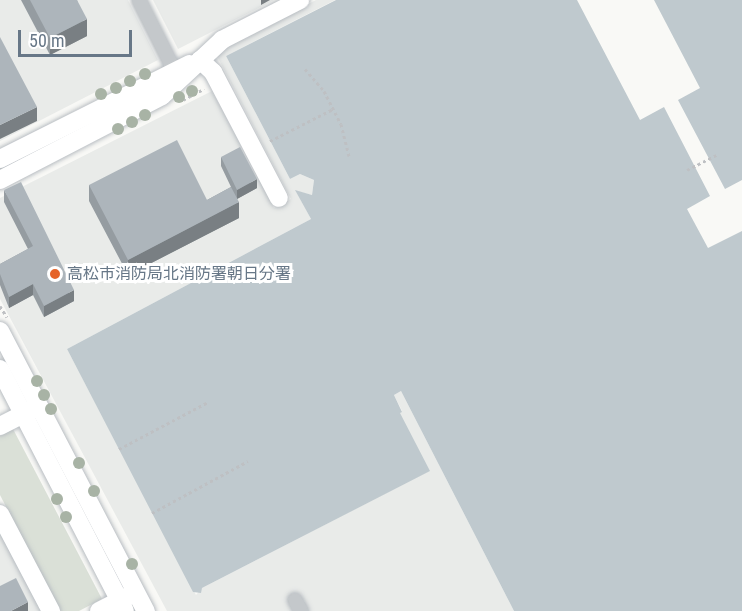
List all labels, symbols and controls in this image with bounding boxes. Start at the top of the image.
scale bar [21,18,135,56]
text: 50 m [29,30,64,51]
place label: 高松市消防局北消防署朝日分署 [67,264,291,284]
marker: 高松市消防局北消防署朝日分署 [48,267,62,281]

